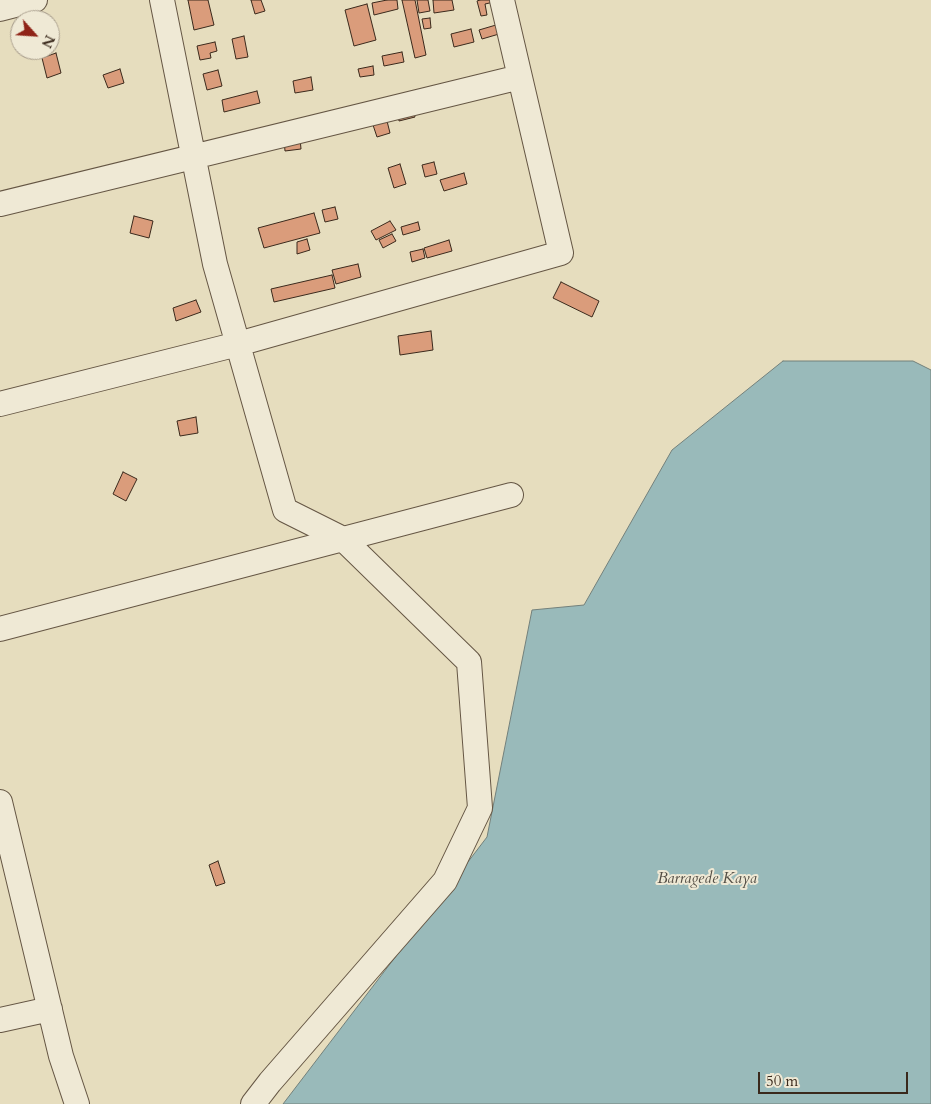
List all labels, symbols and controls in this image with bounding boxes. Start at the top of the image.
north arrow [10,10,60,60]
text: N [37,32,59,51]
water label: Barragede Kaya [657,869,757,889]
scale bar [761,1062,911,1094]
text: 50 m [766,1071,798,1091]

